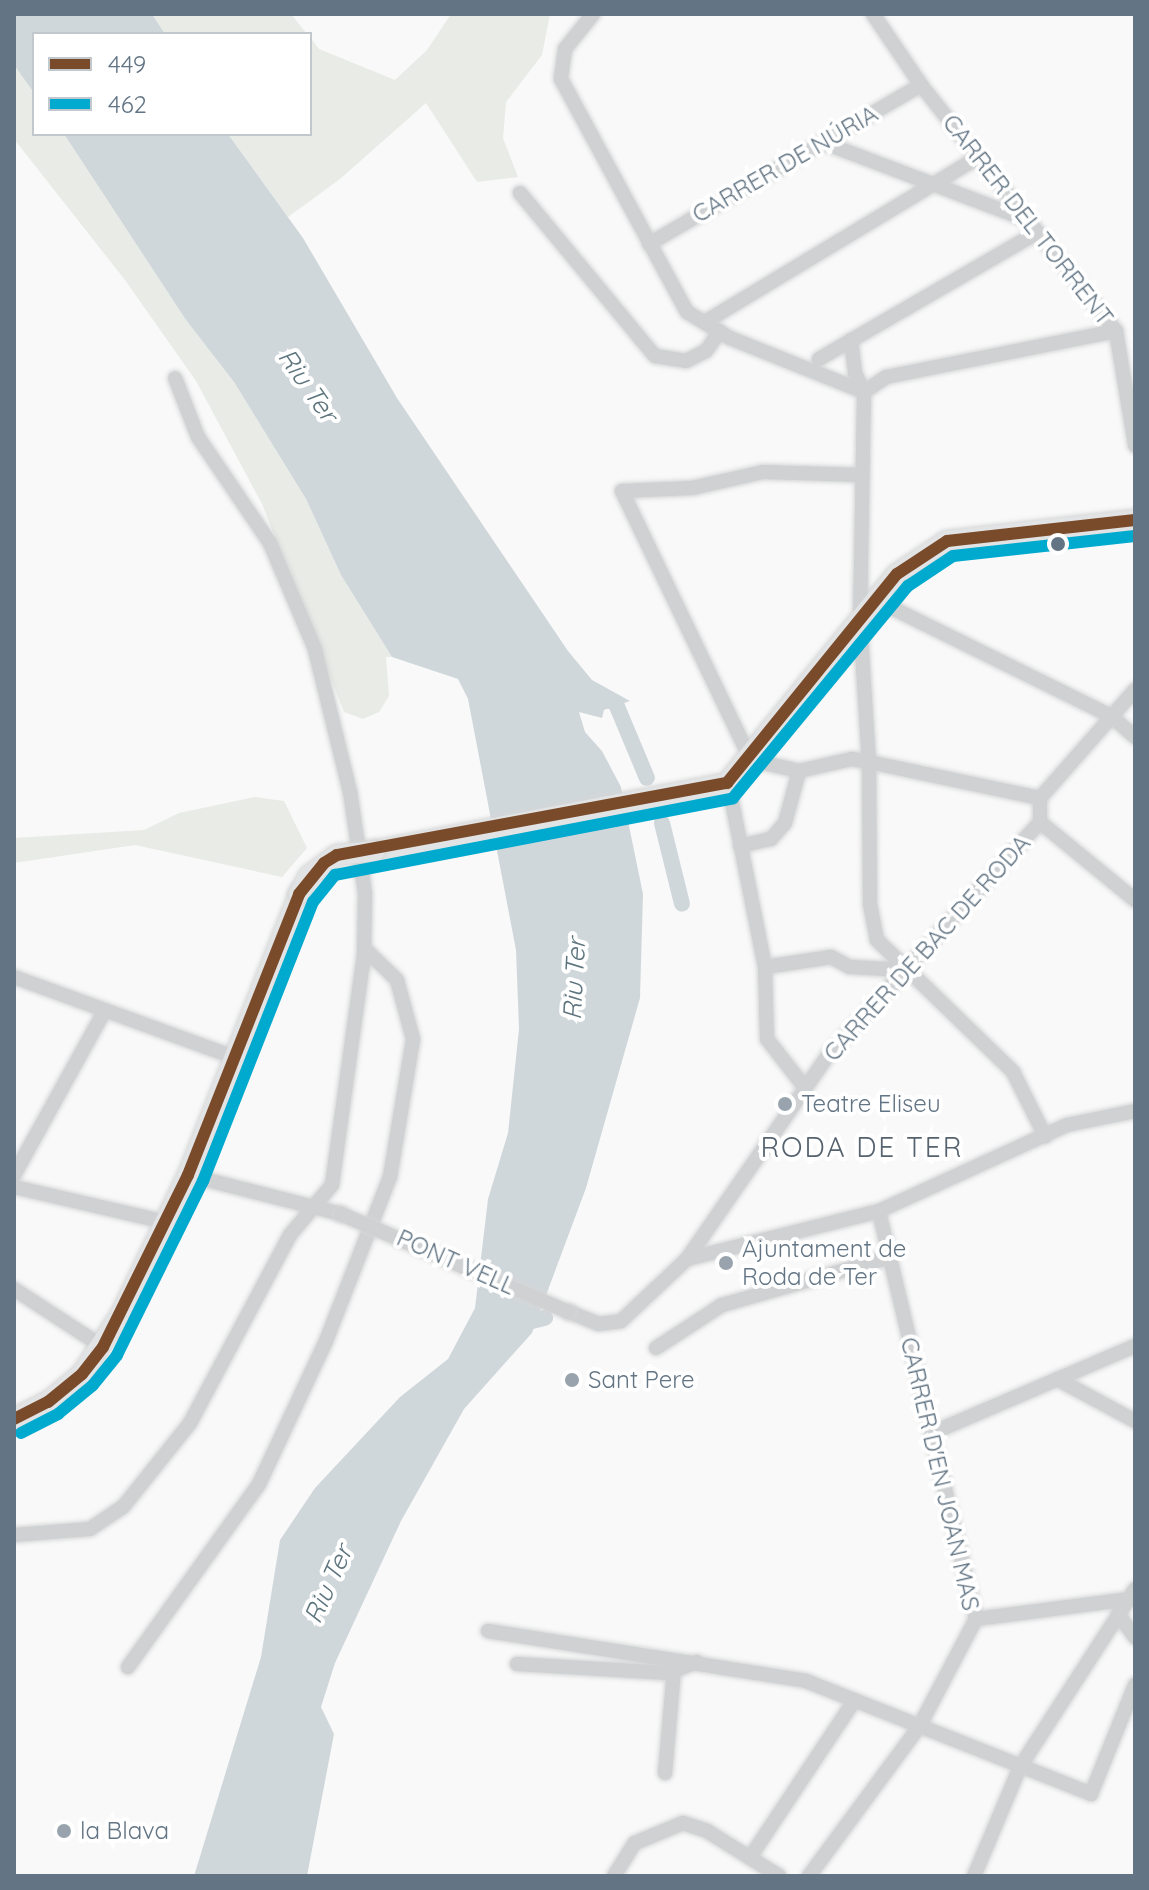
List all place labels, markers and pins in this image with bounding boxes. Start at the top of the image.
unlabelled marker [1050,536,1066,552]
place label: Teatre Eliseu [801,1090,941,1118]
marker: Teatre Eliseu [776,1095,794,1113]
place label: Ajuntament de Roda de Ter [742,1235,906,1291]
marker: Ajuntament de Roda de Ter [717,1254,735,1272]
place label: Sant Pere [588,1366,694,1394]
marker: Sant Pere [563,1371,581,1389]
place label: la Blava [80,1817,169,1845]
marker: la Blava [55,1822,73,1840]

